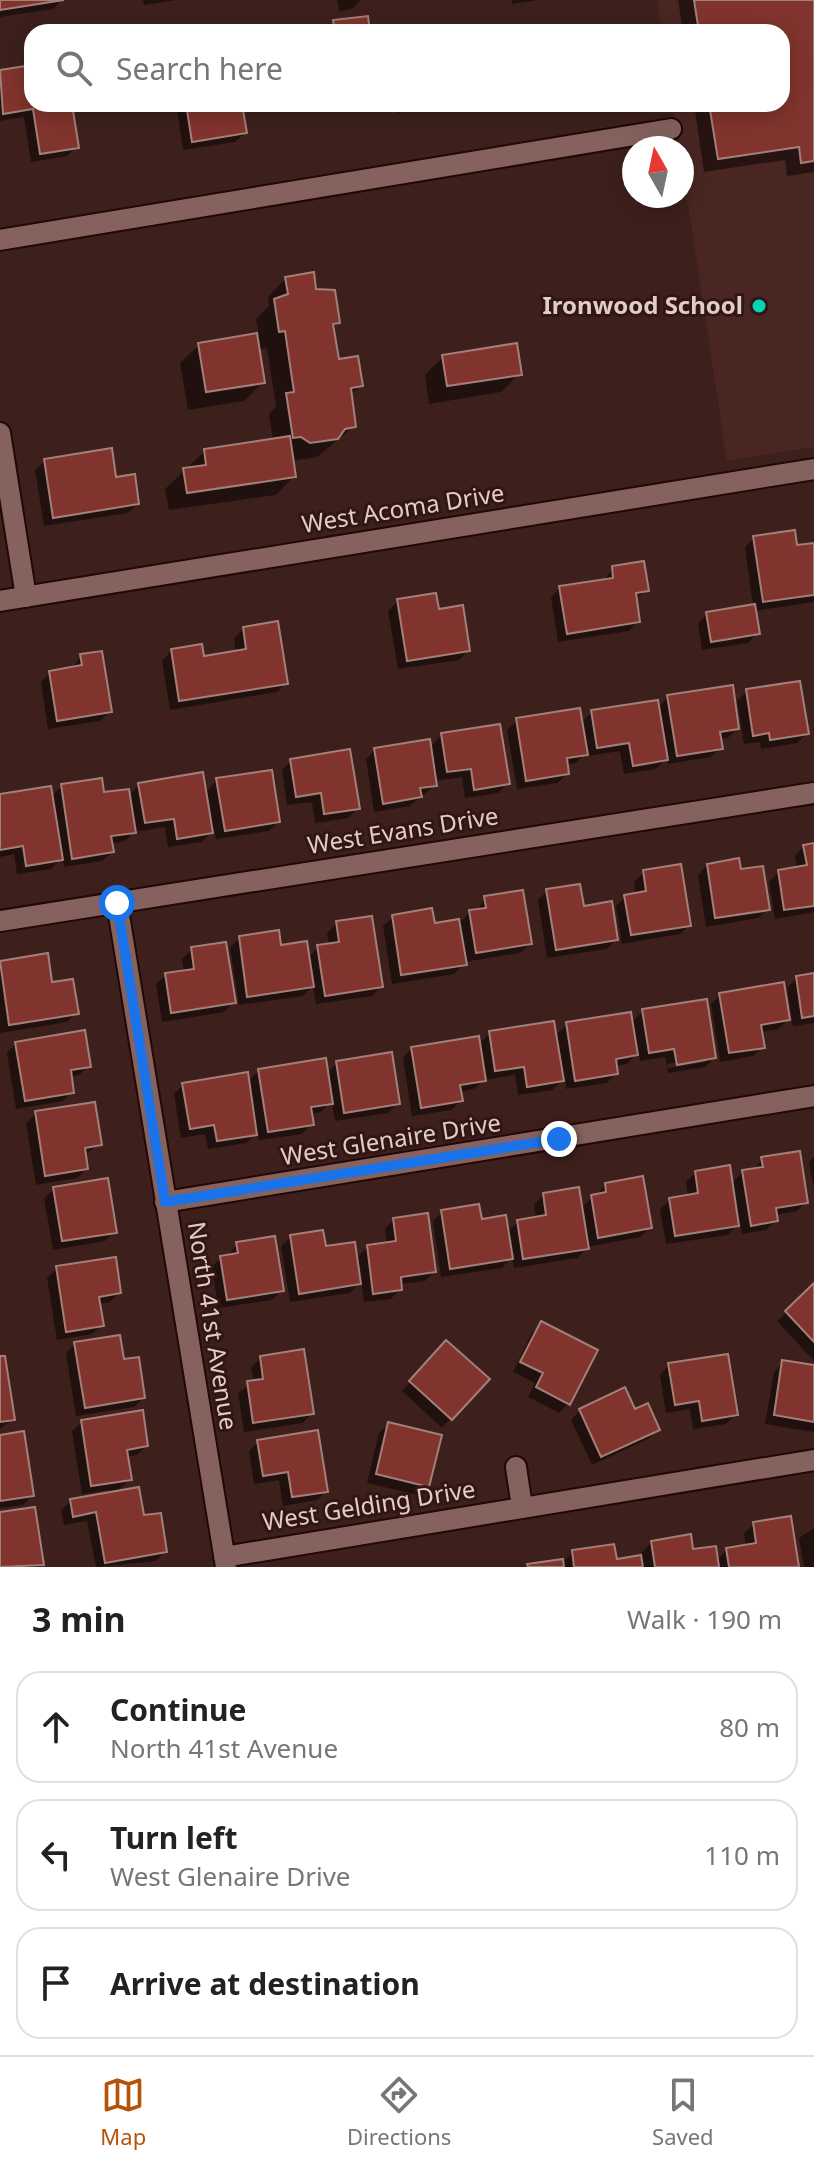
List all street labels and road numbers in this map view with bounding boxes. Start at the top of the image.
street label: West Acoma Drive [299,475,506,540]
street label: West Evans Drive [305,798,501,861]
street label: West Glenaire Drive [279,1105,503,1172]
street label: North 41st Avenue [181,1219,246,1432]
street label: West Gelding Drive [260,1471,478,1538]

